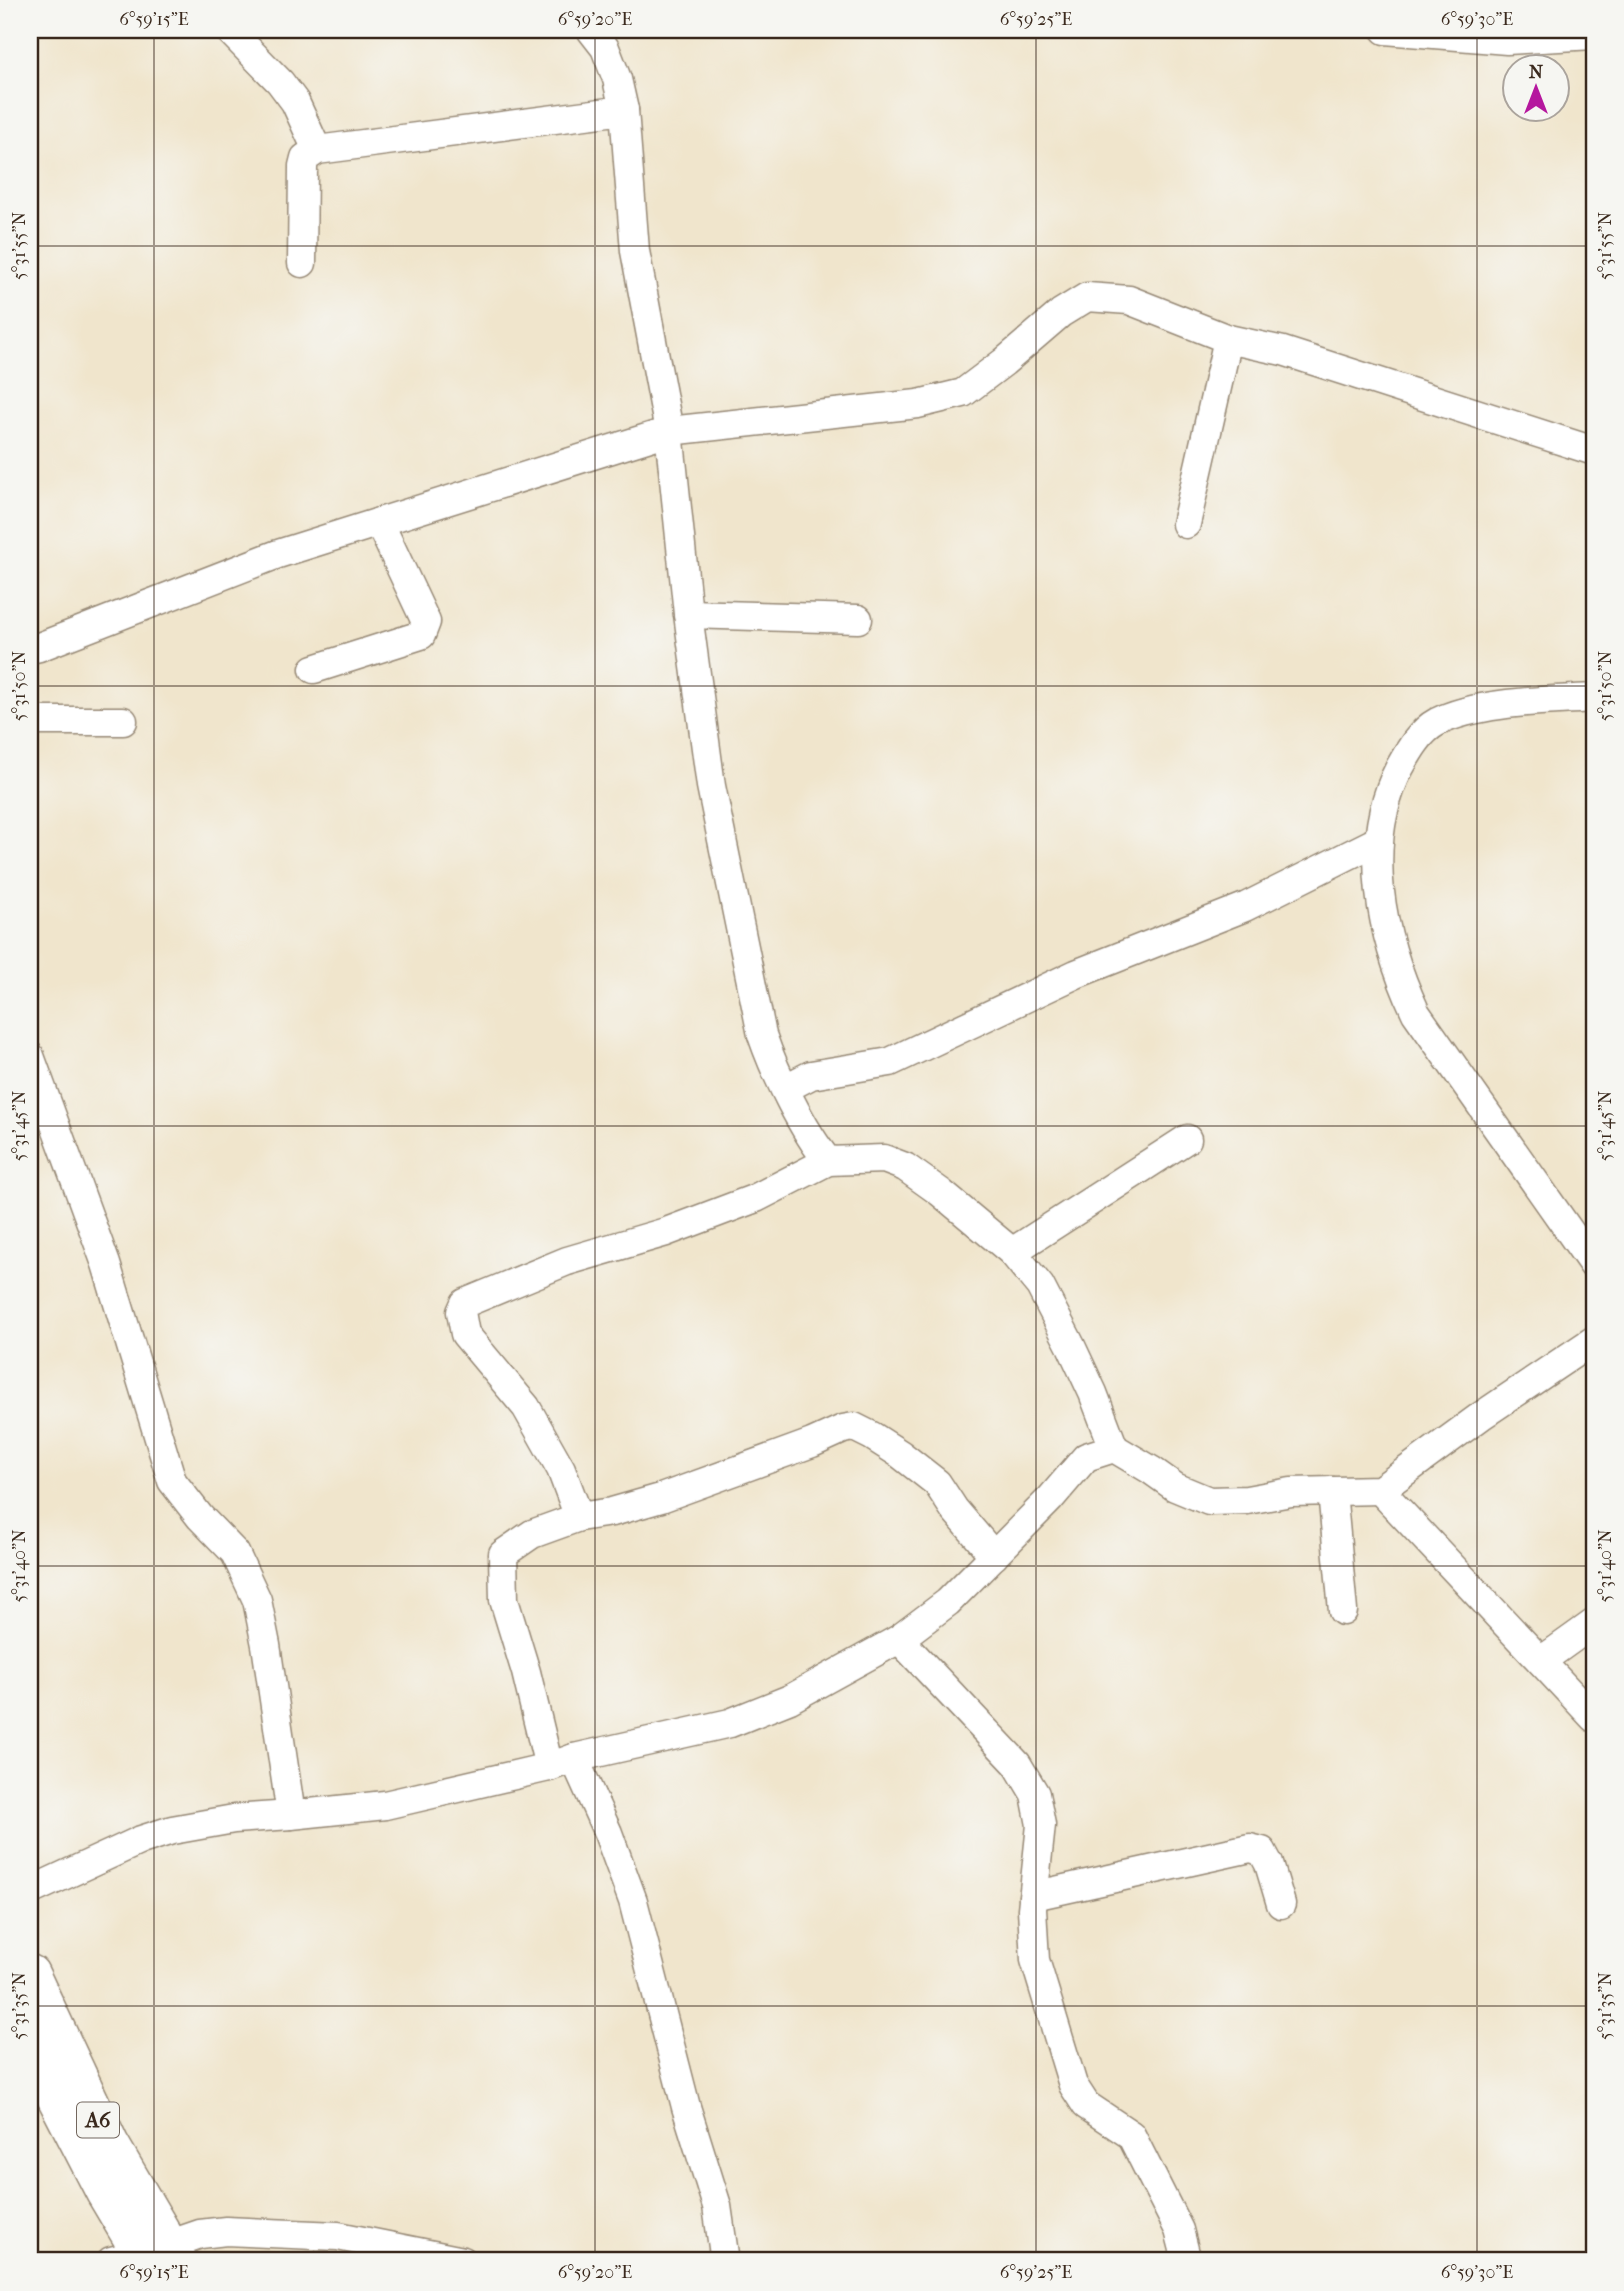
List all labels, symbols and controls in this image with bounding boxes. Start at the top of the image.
text: 6°59'15"E [119,9,189,30]
text: 6°59'20"E [558,9,632,30]
text: 6°59'25"E [1000,9,1072,30]
text: 6°59'30"E [1441,9,1513,30]
north arrow [1502,52,1572,122]
text: N [1529,61,1544,83]
text: 5°31'55"N [9,212,30,280]
text: 5°31'55"N [1595,212,1616,280]
text: 5°31'50"N [9,651,30,721]
text: 5°31'50"N [1595,651,1616,721]
text: 5°31'45"N [9,1090,30,1161]
text: 5°31'45"N [1595,1090,1616,1161]
text: 5°31'40"N [9,1529,30,1603]
text: 5°31'40"N [1595,1529,1616,1603]
text: 5°31'35"N [9,1972,30,2040]
text: 5°31'35"N [1595,1972,1616,2040]
road number: A6 [77,2102,119,2138]
text: 6°59'15"E [119,2262,189,2283]
text: 6°59'20"E [558,2262,632,2283]
text: 6°59'25"E [1000,2262,1072,2283]
text: 6°59'30"E [1441,2262,1513,2283]

